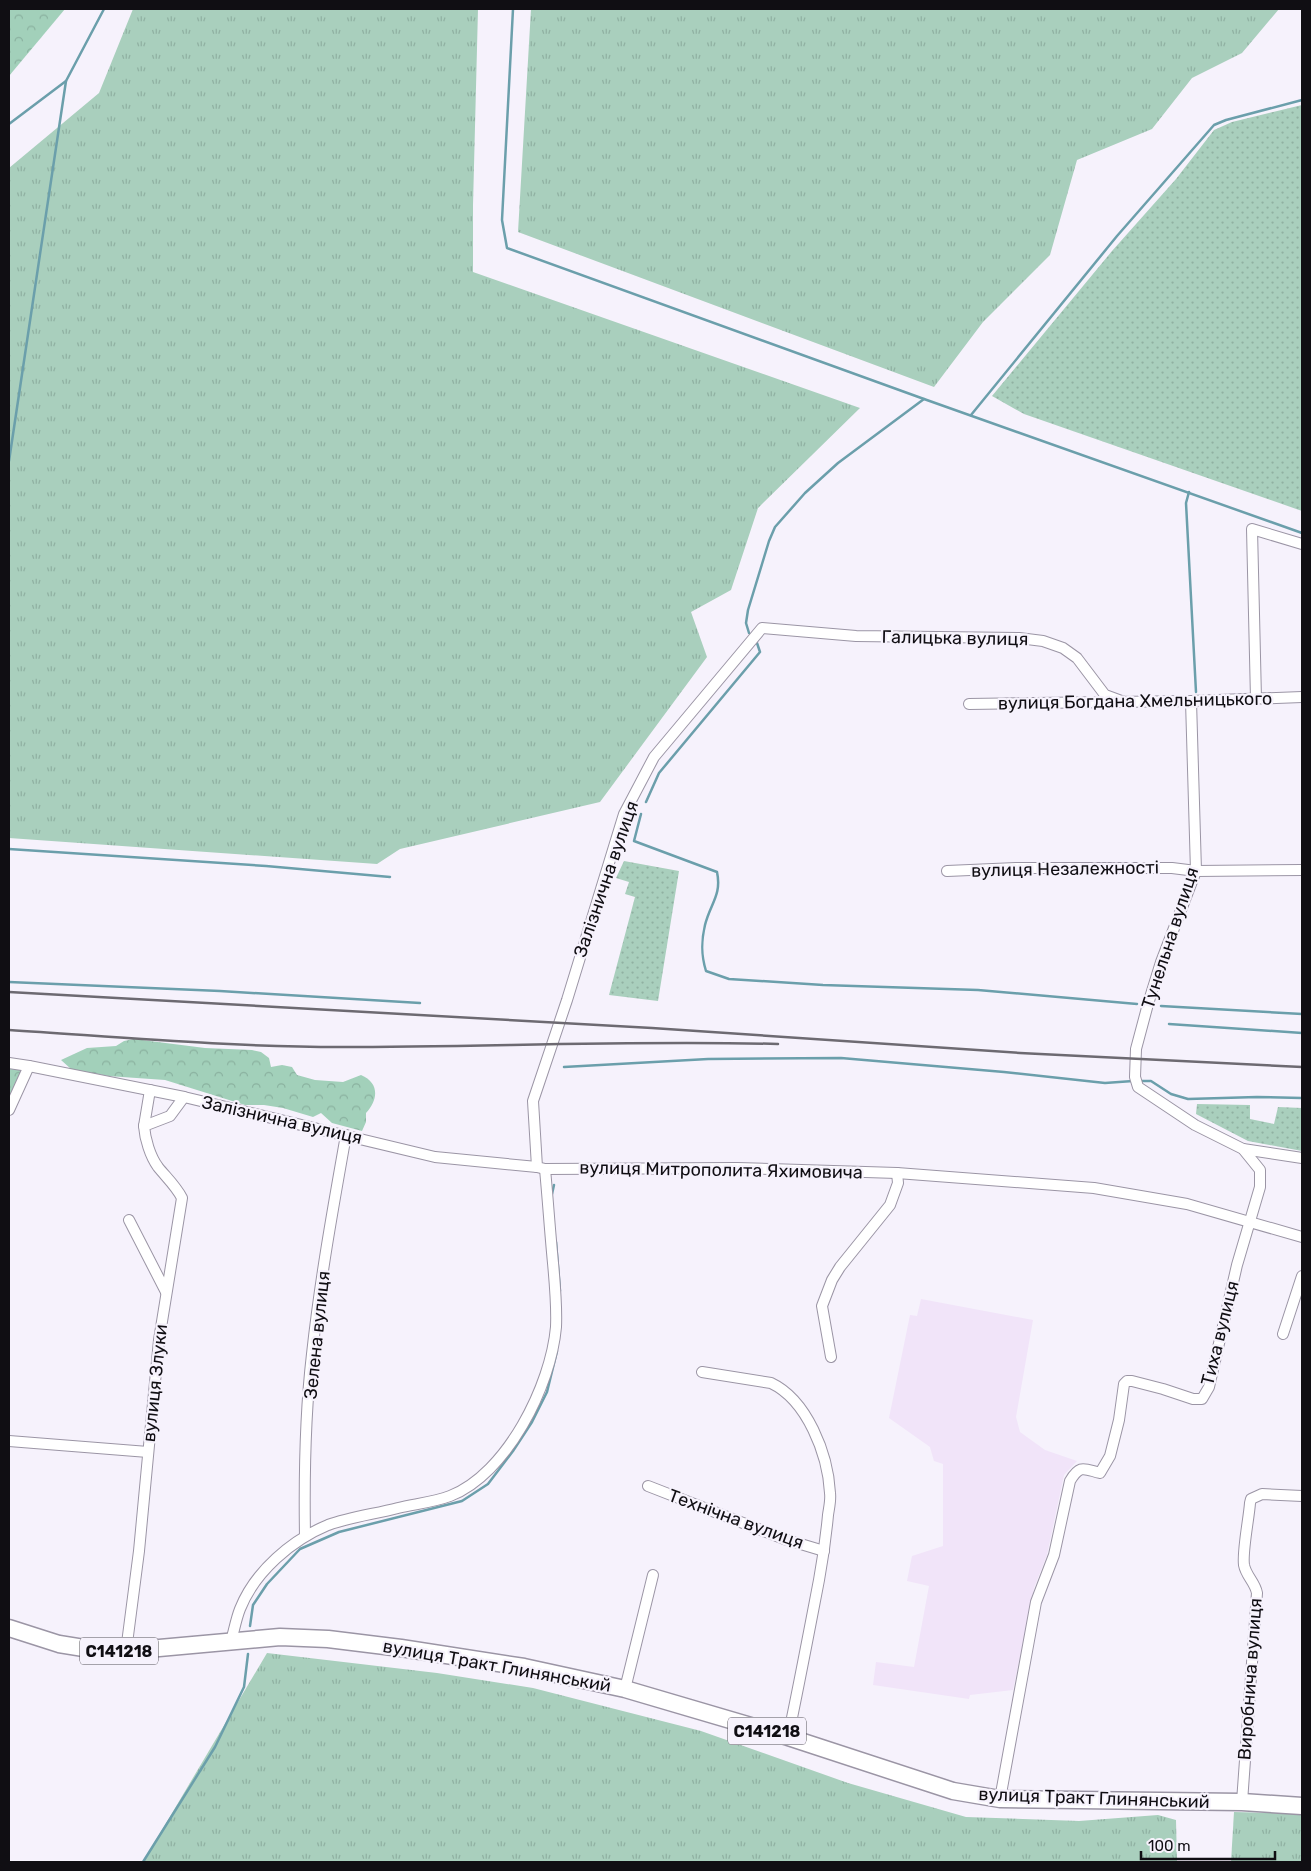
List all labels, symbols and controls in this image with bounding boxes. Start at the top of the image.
street label: Галицька вулиця [881,626,1029,650]
street label: вулиця Богдана Хмельницького [998,688,1272,714]
street label: Залізнична вулиця [569,798,643,960]
street label: вулиця Незалежності [971,856,1159,882]
street label: Тунельна вулиця [1137,864,1203,1012]
street label: Залізнична вулиця [200,1091,364,1149]
street label: вулиця Митрополита Яхимовича [579,1157,863,1183]
street label: Зелена вулиця [299,1270,335,1400]
street label: Тиха вулиця [1196,1278,1244,1388]
street label: вулиця Злуки [138,1323,172,1443]
street label: Технічна вулиця [665,1484,807,1554]
street label: Виробнича вулиця [1233,1597,1267,1761]
street label: вулиця Тракт Глинянський [381,1635,613,1697]
road number: С141218 [80,1638,158,1664]
road number: С141218 [728,1718,806,1744]
street label: вулиця Тракт Глинянський [978,1783,1210,1813]
scale bar [1141,1828,1275,1860]
text: 100 m [1148,1837,1190,1855]

